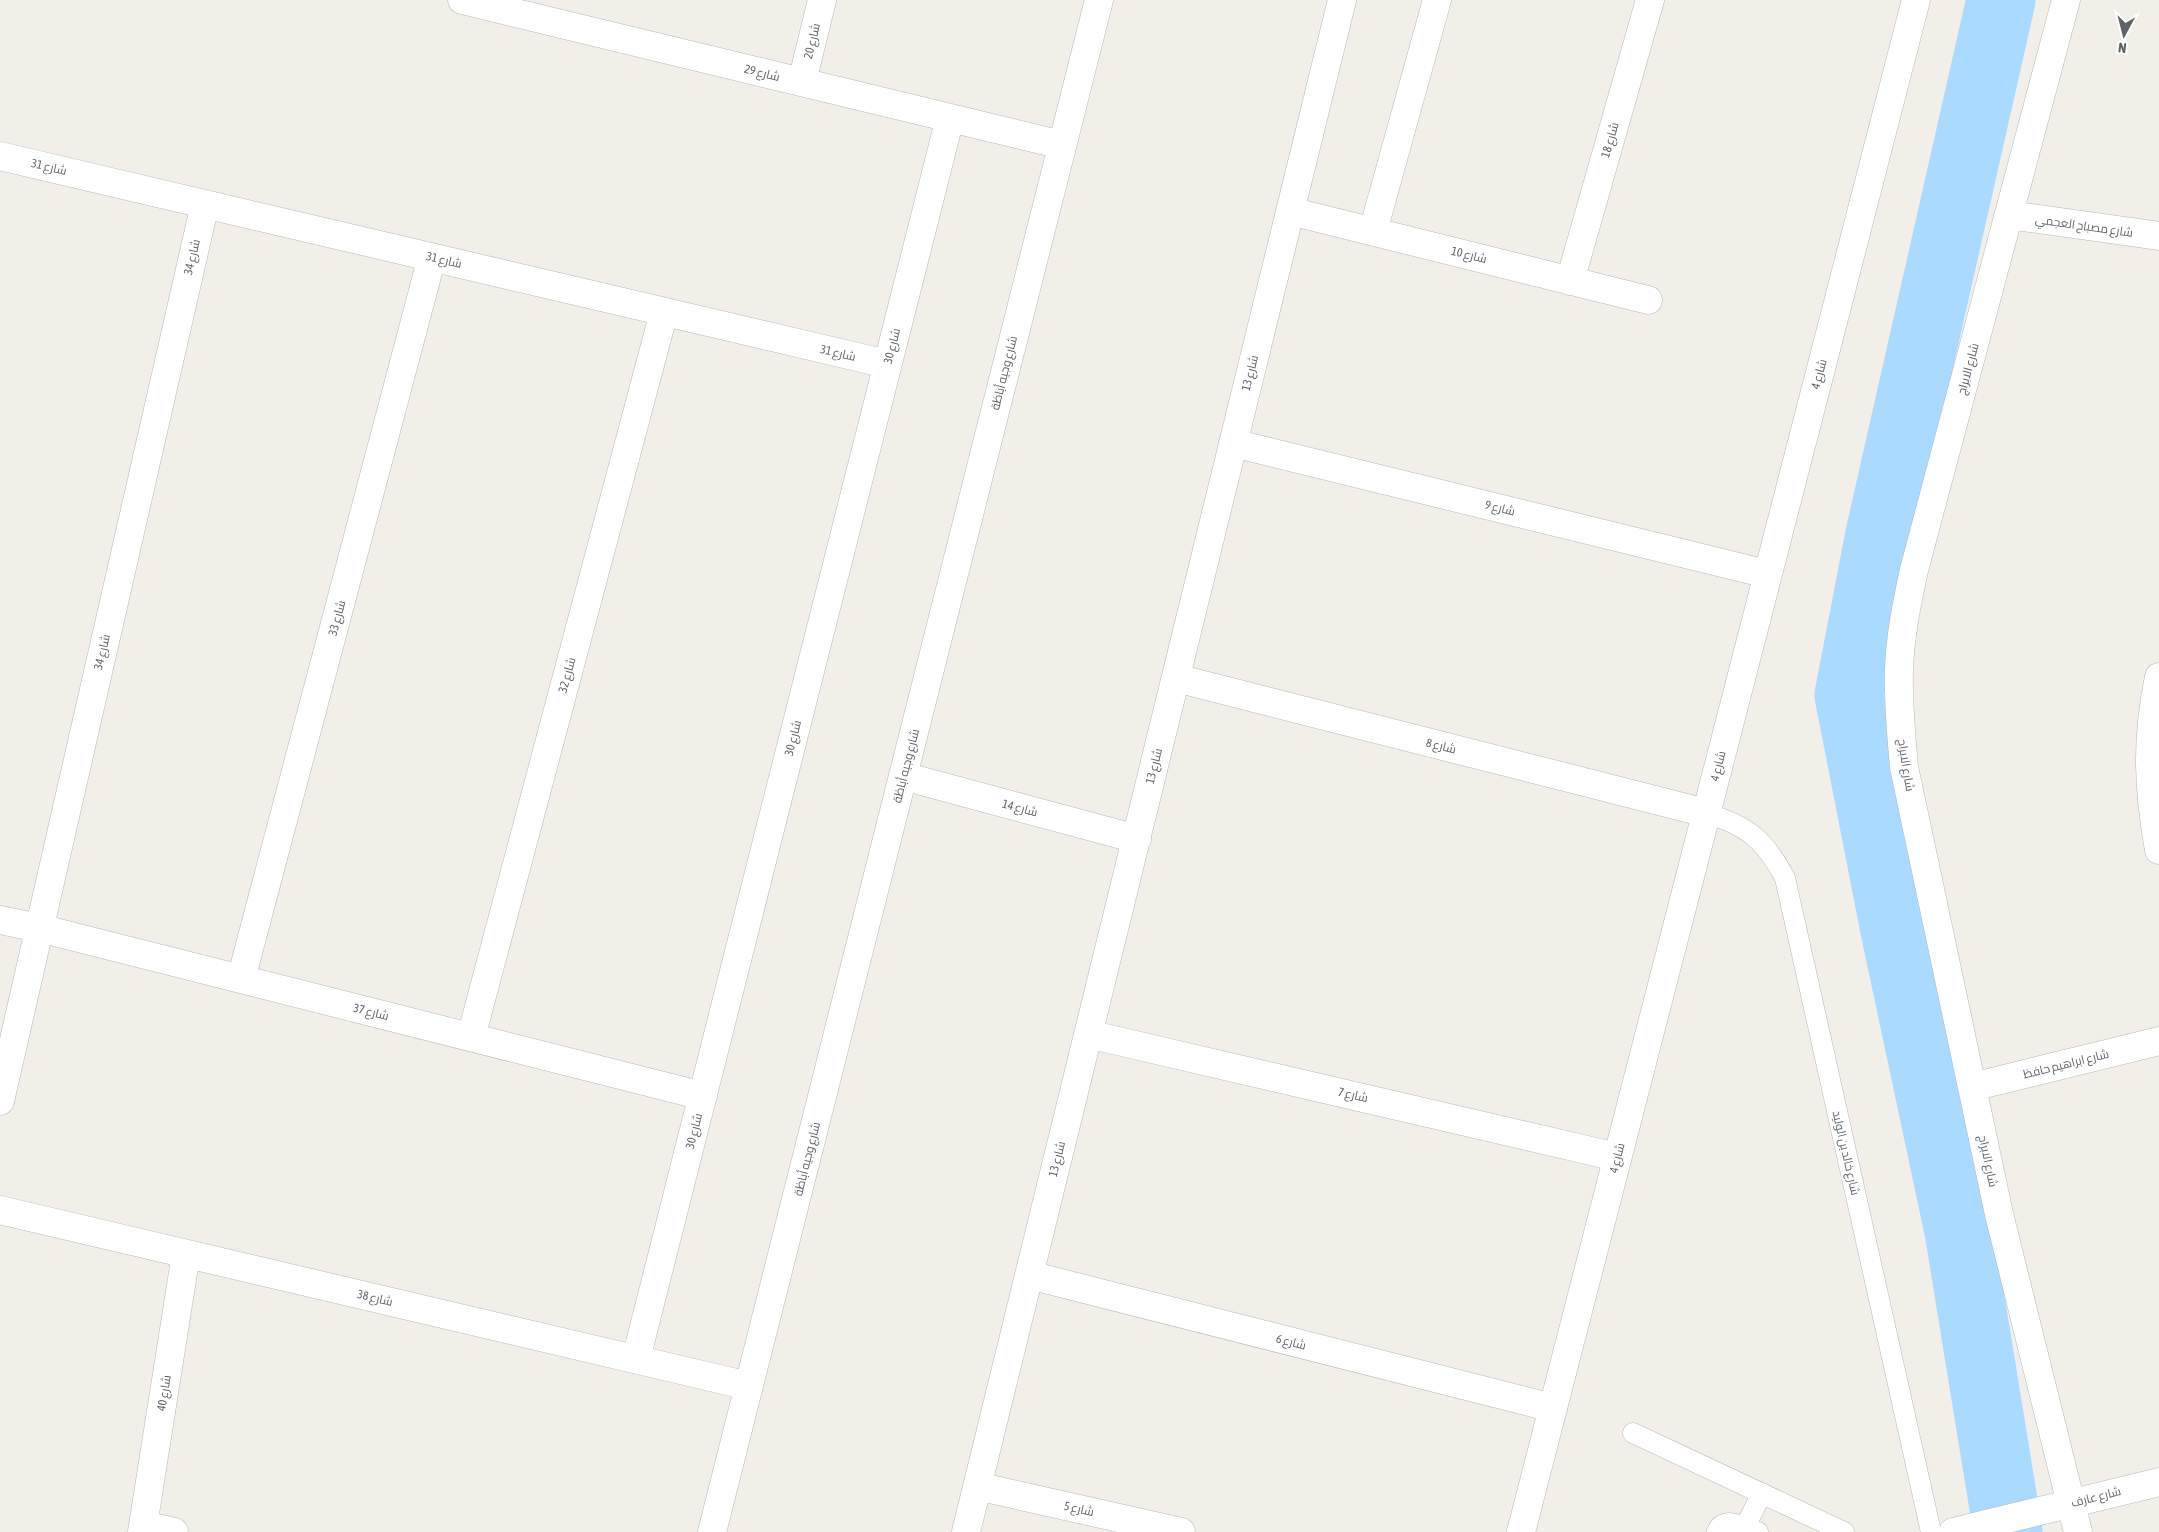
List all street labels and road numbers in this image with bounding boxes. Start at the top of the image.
street label: شارع 20 [801,22,824,60]
street label: شارع 29 [743,62,781,85]
street label: شارع 18 [1598,121,1623,160]
street label: شارع 31 [30,156,68,179]
street label: شارع مصباح العجمي [2034,212,2134,243]
street label: شارع 34 [181,238,204,276]
street label: شارع 10 [1450,244,1488,267]
street label: شارع 31 [425,249,463,272]
street label: شارع 30 [881,327,904,365]
street label: شارع وجيه أباظة [987,334,1021,412]
street label: شارع 31 [819,342,857,365]
street label: شارع الابراج [1954,342,1983,397]
street label: شارع 13 [1239,354,1262,392]
street label: شارع 4 [1808,357,1831,391]
street label: شارع 9 [1483,498,1517,519]
street label: شارع 33 [326,599,349,638]
street label: شارع 34 [91,633,114,671]
street label: شارع 32 [556,656,579,695]
street label: شارع 30 [782,719,805,757]
street label: شارع وجيه أباظة [889,727,923,805]
street label: شارع 8 [1424,736,1458,757]
street label: شارع الابراج [1894,738,1917,792]
street label: شارع 13 [1143,747,1166,785]
street label: شارع 4 [1708,749,1729,783]
street label: شارع 14 [1000,797,1039,820]
street label: شارع 37 [352,1001,390,1024]
street label: شارع ابراهيم حافظ [2022,1047,2111,1082]
street label: شارع 7 [1336,1085,1370,1106]
street label: شارع خالد بن الوليد [1828,1109,1863,1197]
street label: شارع 30 [683,1112,706,1150]
street label: شارع وجيه أباظة [790,1120,824,1198]
street label: شارع الابراج [1975,1134,2000,1189]
street label: شارع 13 [1046,1140,1069,1178]
street label: شارع 4 [1607,1141,1628,1175]
street label: شارع 38 [356,1287,394,1310]
street label: شارع 6 [1274,1332,1308,1353]
street label: شارع 40 [154,1374,175,1412]
street label: شارع عارف [2070,1484,2123,1511]
street label: شارع 5 [1062,1499,1096,1520]

